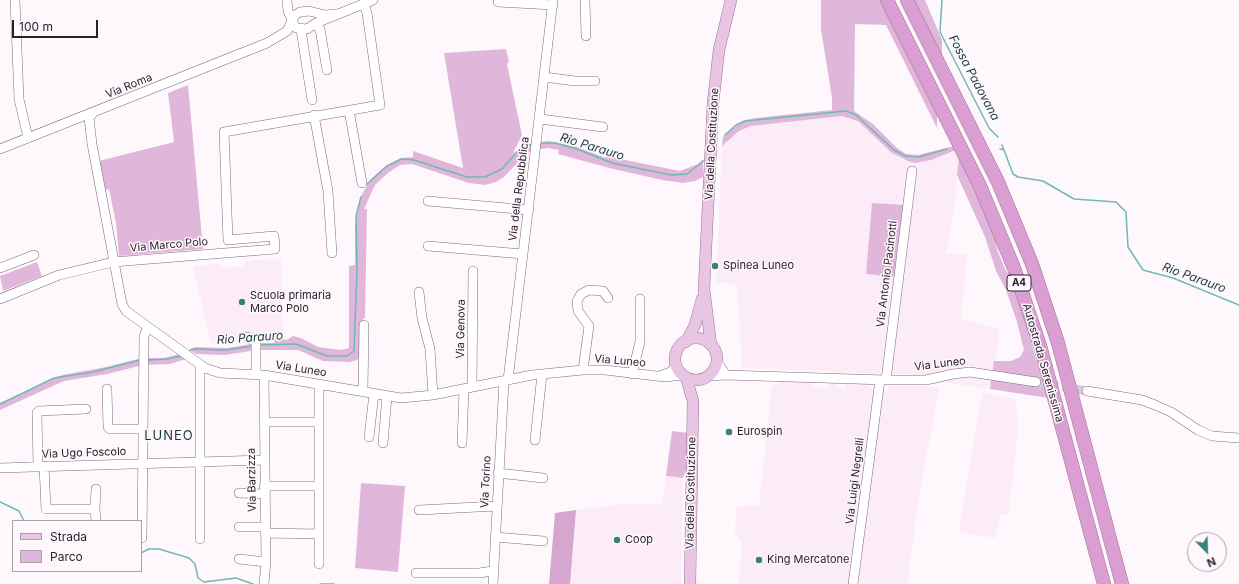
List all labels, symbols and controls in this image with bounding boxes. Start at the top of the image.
scale bar [14,12,100,38]
text: 100 m [19,19,53,34]
water label: Fossa Padovana [945,33,1003,123]
street label: Via Roma [104,71,154,101]
street label: Via della Costituzione [702,88,722,200]
water label: Rio Parauro [558,130,626,164]
street label: Via della Repubblica [506,136,532,242]
street label: Via Antonio Pacinotti [874,220,900,328]
street label: Via Marco Polo [129,235,209,255]
place label: Spinea Luneo [723,259,794,273]
water label: Rio Parauro [1160,260,1228,296]
marker: Spinea Luneo [710,261,720,271]
road number: A4 [1007,275,1031,291]
place label: Scuola primaria Marco Polo [250,289,331,315]
marker: Scuola primaria Marco Polo [237,297,247,307]
street label: Via Genova [454,299,468,359]
street label: Autostrada Serenissima [1020,302,1066,424]
water label: Rio Parauro [216,328,284,348]
street label: Via Luneo [594,352,646,370]
street label: Via Luneo [914,354,966,374]
street label: Via Luneo [274,358,328,380]
place label: Eurospin [737,425,782,439]
marker: Eurospin [724,427,734,437]
district label: LUNEO [144,428,194,444]
street label: Via della Costituzione [683,437,699,549]
street label: Via Luigi Negrelli [843,437,867,525]
street label: Via Ugo Foscolo [41,445,127,461]
street label: Via Barzizza [245,448,259,512]
street label: Via Torino [478,455,494,509]
legend [12,520,142,572]
text: Strada [50,529,87,544]
north arrow [1187,532,1227,572]
place label: Coop [625,533,653,547]
marker: Coop [612,535,622,545]
text: Parco [50,549,83,564]
place label: King Mercatone [767,553,849,567]
text: N [1205,554,1218,570]
marker: King Mercatone [754,555,764,565]

